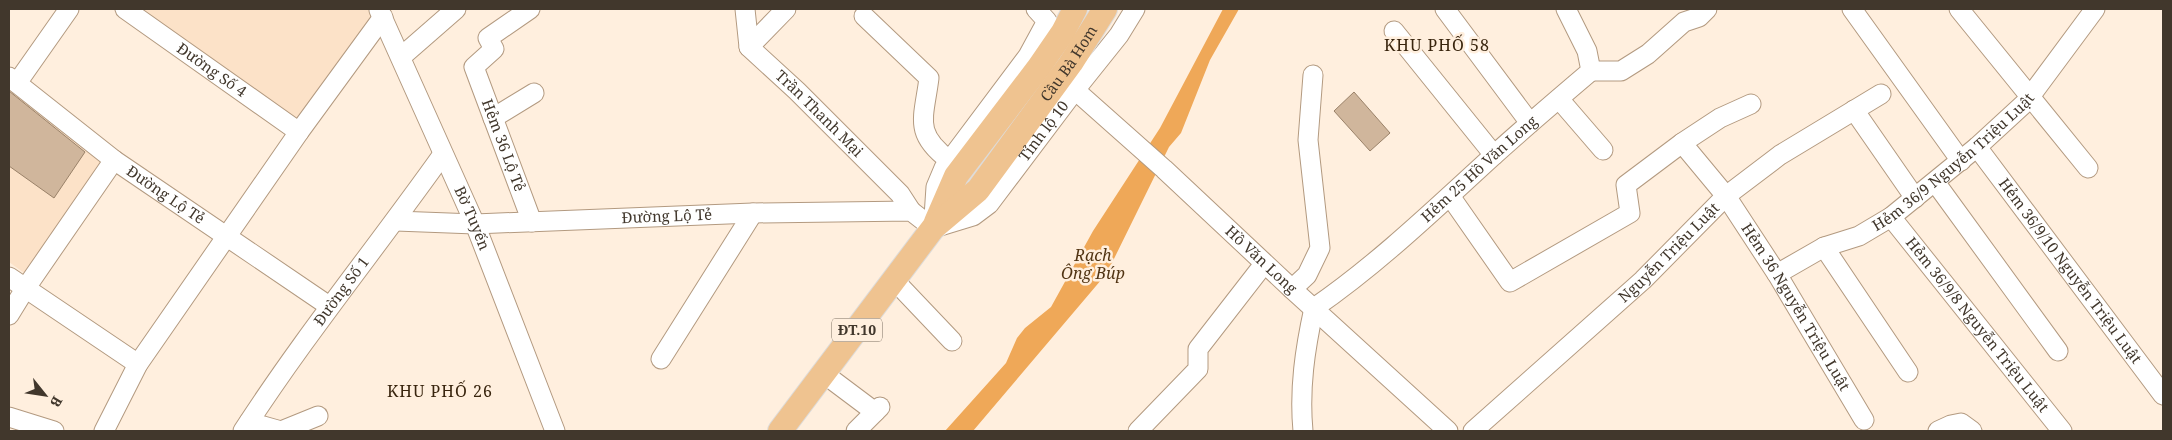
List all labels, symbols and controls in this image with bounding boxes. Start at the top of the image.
street label: Cầu Bà Hom [1035,21,1101,105]
district label: KHU PHỐ 58 [1384,34,1490,56]
street label: Đường Số 4 [173,38,252,101]
street label: Trần Thanh Mại [772,65,868,161]
street label: Hẻm 36/9 Nguyễn Triệu Luật [1868,89,2038,235]
street label: Hẻm 36 Lộ Tẻ [478,96,531,194]
street label: Tỉnh lộ 10 [1014,96,1073,165]
street label: Hẻm 25 Hồ Văn Long [1416,111,1541,226]
street label: Đường Lộ Tẻ [123,160,209,228]
street label: Hẻm 36/9/10 Nguyễn Triệu Luật [1995,174,2147,367]
street label: Bờ Tuyến [450,183,495,253]
street label: Nguyễn Triệu Luật [1614,198,1723,306]
street label: Đường Lộ Tẻ [621,204,712,227]
street label: Hẻm 36 Nguyễn Triệu Luật [1737,219,1855,394]
street label: Hồ Văn Long [1221,221,1302,298]
street label: Hẻm 36/9/8 Nguyễn Triệu Luật [1902,233,2054,416]
water label: Rạch Ông Búp [1061,244,1125,284]
street label: Đường Số 1 [309,252,373,329]
road number: ĐT.10 [832,318,882,342]
north arrow [20,370,70,420]
district label: KHU PHỐ 26 [387,380,493,402]
text: B [46,393,67,411]

